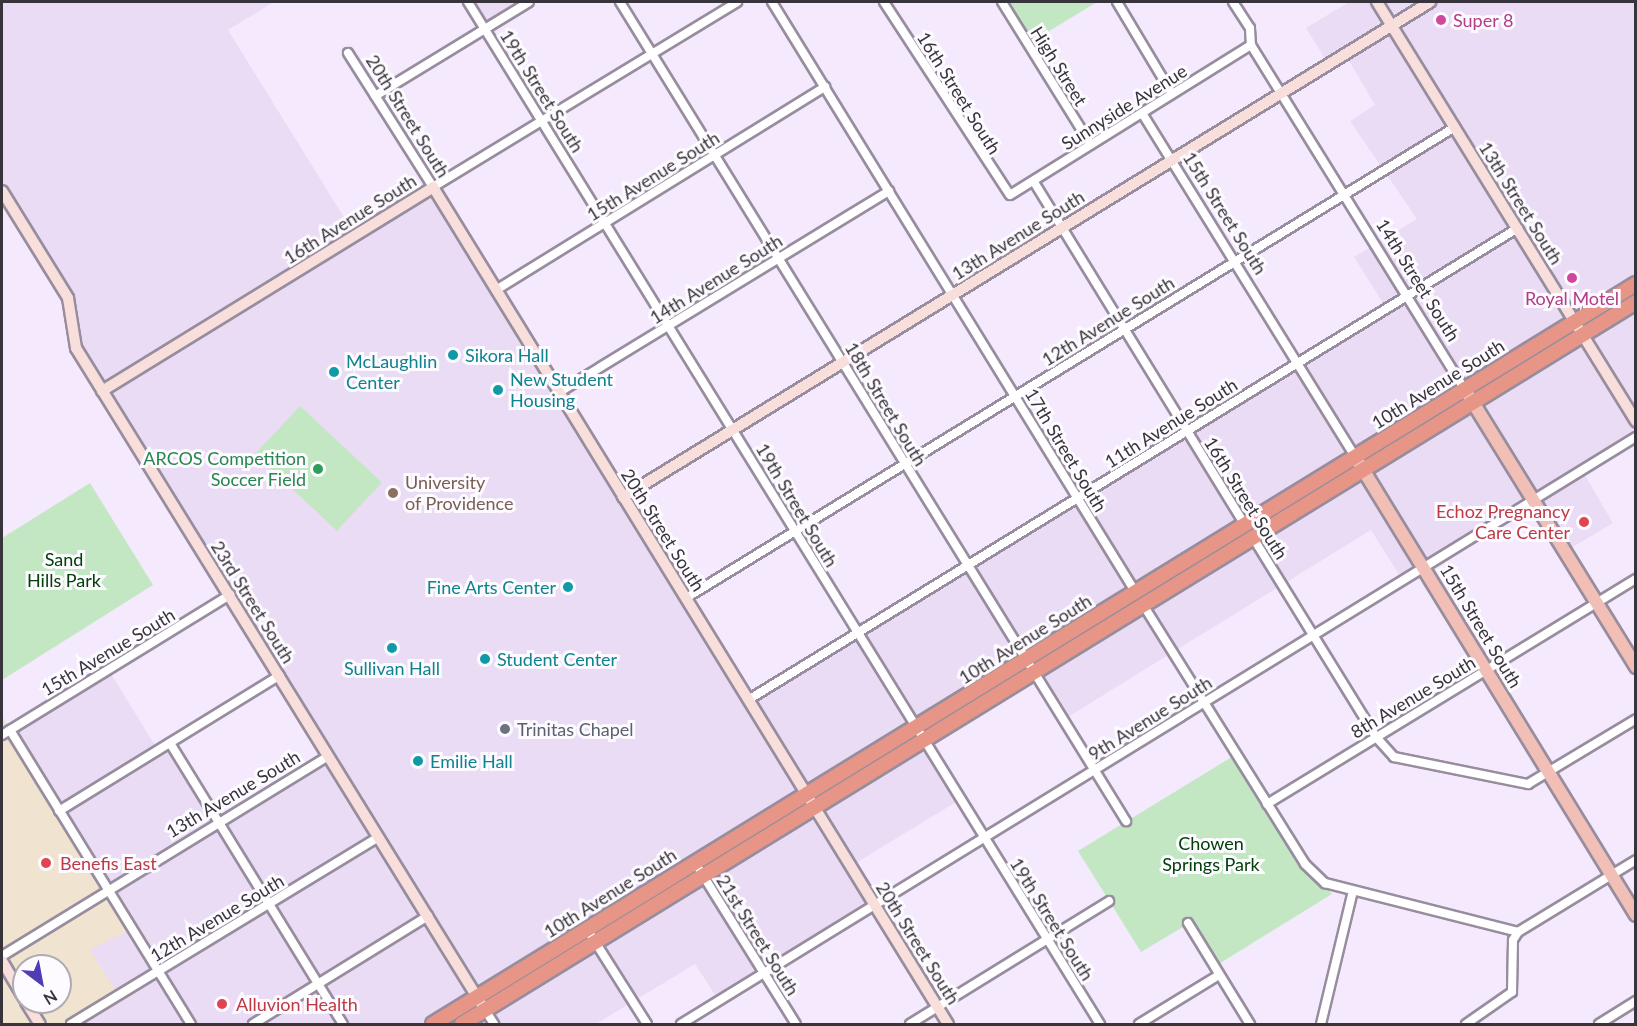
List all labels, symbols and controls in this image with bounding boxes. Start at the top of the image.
place label: Super 8 [1453,9,1514,31]
marker: Super 8 [1434,13,1448,27]
street label: High Street [1026,22,1092,110]
street label: 19th Street South [496,26,588,156]
street label: 16th Street South [913,28,1005,158]
street label: 20th Street South [362,51,454,181]
street label: Sunnyside Avenue [1057,60,1191,154]
street label: 15th Avenue South [583,126,723,226]
street label: 13th Street South [1475,138,1567,268]
street label: 15th Street South [1179,148,1271,278]
street label: 16th Avenue South [280,169,420,269]
street label: 13th Avenue South [948,185,1088,285]
street label: 14th Street South [1372,215,1464,345]
street label: 14th Avenue South [646,229,786,329]
street label: 12th Avenue South [1038,271,1178,371]
marker: Royal Motel [1565,271,1579,285]
place label: Royal Motel [1525,287,1619,309]
street label: 10th Avenue South [1368,334,1508,434]
street label: 18th Street South [841,338,931,470]
place label: Sikora Hall [465,344,549,366]
marker: Sikora Hall [446,348,460,362]
place label: McLaughlin Center [346,351,437,394]
marker: McLaughlin Center [327,365,341,379]
place label: New Student Housing [510,369,613,412]
street label: 11th Avenue South [1101,373,1241,473]
marker: New Student Housing [491,383,505,397]
street label: 17th Street South [1021,384,1111,516]
street label: 16th Street South [1200,433,1292,563]
street label: 19th Street South [752,439,842,571]
place label: ARCOS Competition Soccer Field [143,448,306,490]
marker: ARCOS Competition Soccer Field [311,462,325,476]
street label: 20th Street South [617,465,709,595]
place label: University of Providence [405,472,514,514]
marker: University of Providence [386,486,400,500]
place label: Echoz Pregnancy Care Center [1436,501,1570,544]
marker: Echoz Pregnancy Care Center [1575,513,1593,531]
street label: 23rd Street South [207,537,299,667]
park label: Sand Hills Park [27,549,101,592]
street label: 15th Street South [1436,560,1526,692]
place label: Fine Arts Center [426,576,556,598]
marker: Fine Arts Center [561,580,575,594]
street label: 10th Avenue South [955,589,1095,689]
street label: 15th Avenue South [37,603,179,701]
marker: Sullivan Hall [385,641,399,655]
place label: Student Center [497,648,617,670]
street label: 8th Avenue South [1346,651,1480,743]
marker: Student Center [478,652,492,666]
place label: Sullivan Hall [344,657,440,679]
street label: 9th Avenue South [1084,671,1216,765]
place label: Trinitas Chapel [517,718,634,740]
marker: Trinitas Chapel [498,722,512,736]
street label: 13th Avenue South [162,745,304,843]
place label: Emilie Hall [430,750,513,772]
marker: Emilie Hall [411,754,425,768]
park label: Chowen Springs Park [1162,833,1260,876]
street label: 10th Avenue South [540,843,680,943]
place label: Benefis East [60,852,157,874]
marker: Benefis East [37,854,55,872]
street label: 19th Street South [1006,854,1098,984]
street label: 12th Avenue South [146,869,288,967]
street label: 21st Street South [712,871,804,999]
street label: 20th Street South [872,878,964,1008]
north arrow [12,954,72,1014]
text: N [40,987,61,1009]
place label: Alluvion Health [236,993,358,1015]
marker: Alluvion Health [213,995,231,1013]

